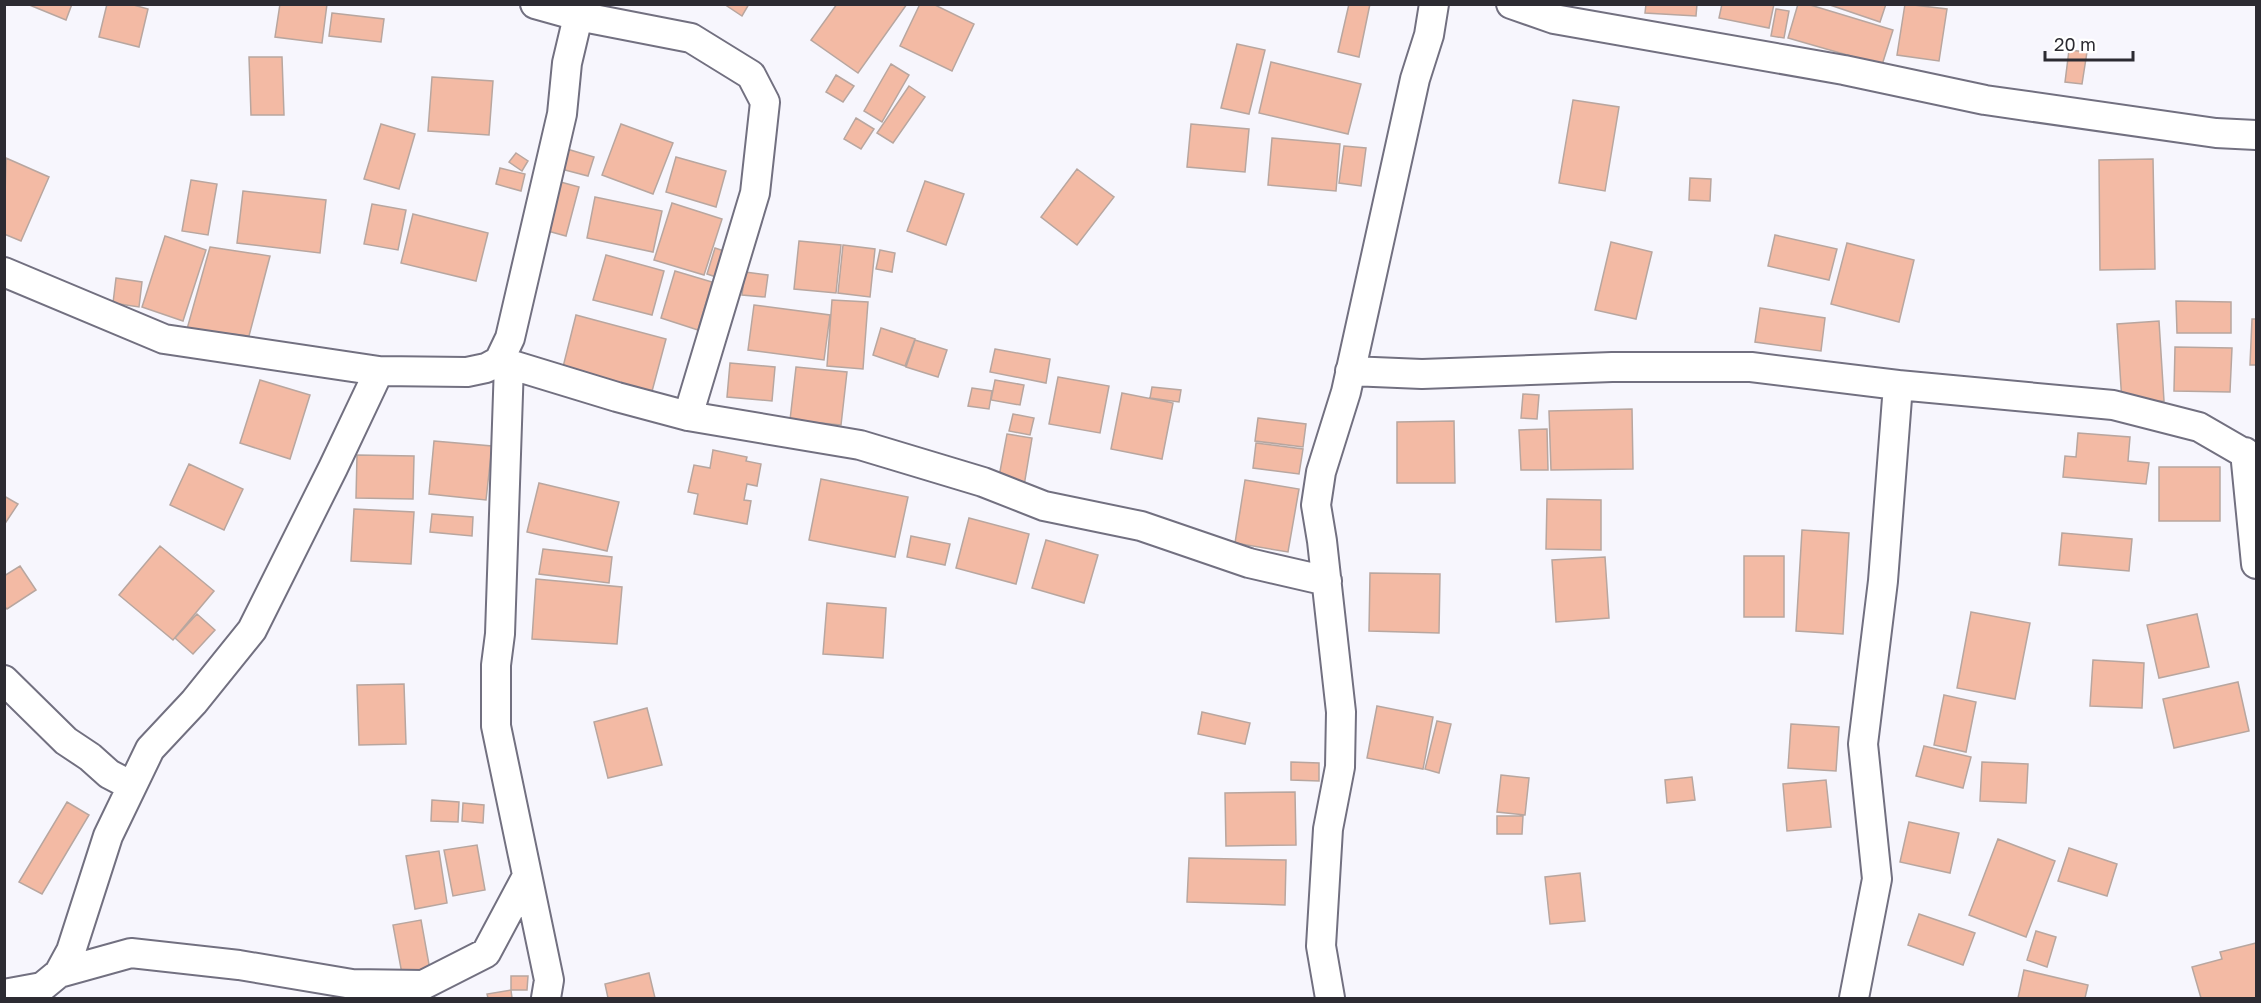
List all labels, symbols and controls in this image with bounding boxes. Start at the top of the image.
scale bar [2045,24,2134,62]
text: 20 m [2054,33,2096,55]

